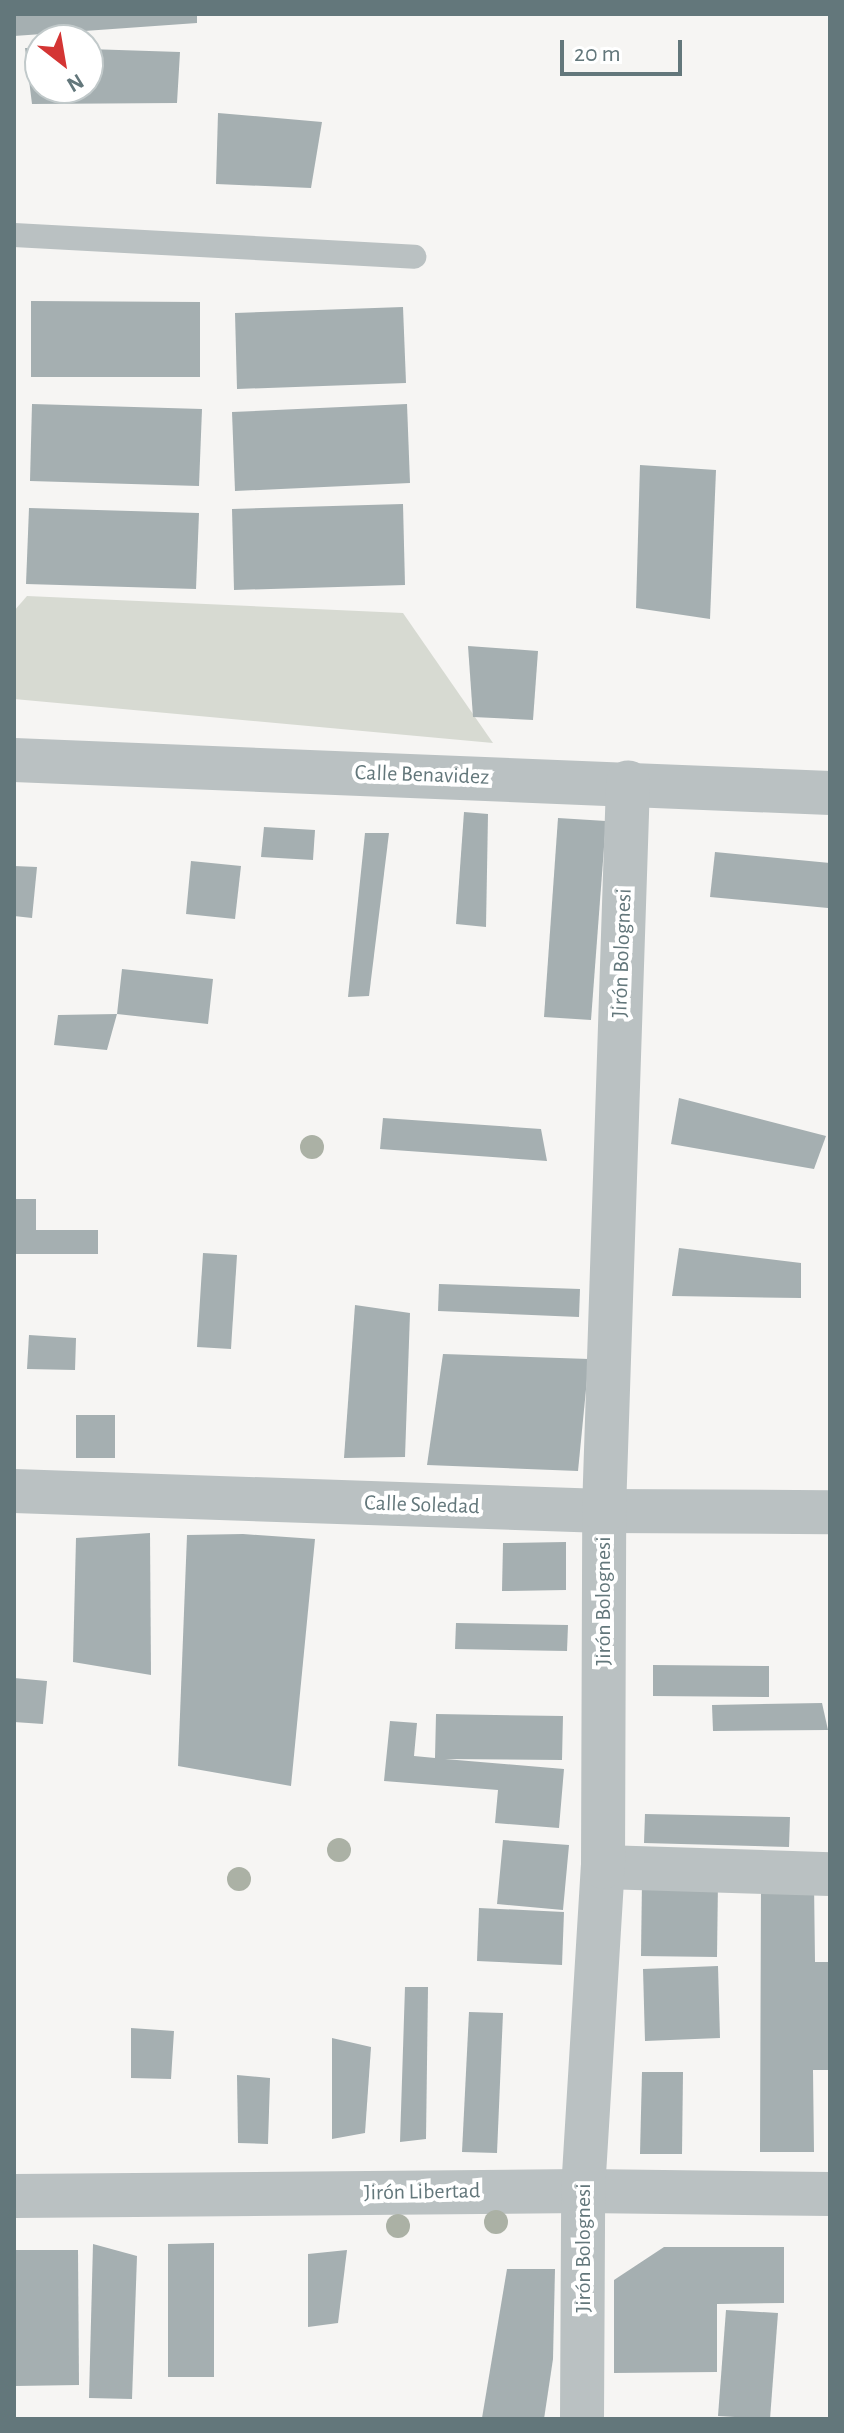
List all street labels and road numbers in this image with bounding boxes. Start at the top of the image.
street label: Calle Benavidez [354,759,490,791]
street label: Jirón Bolognesi [607,888,637,1018]
street label: Calle Soledad [364,1490,480,1520]
street label: Jirón Bolognesi [591,1536,617,1666]
street label: Jirón Libertad [364,2178,480,2206]
street label: Jirón Bolognesi [571,2183,597,2313]

